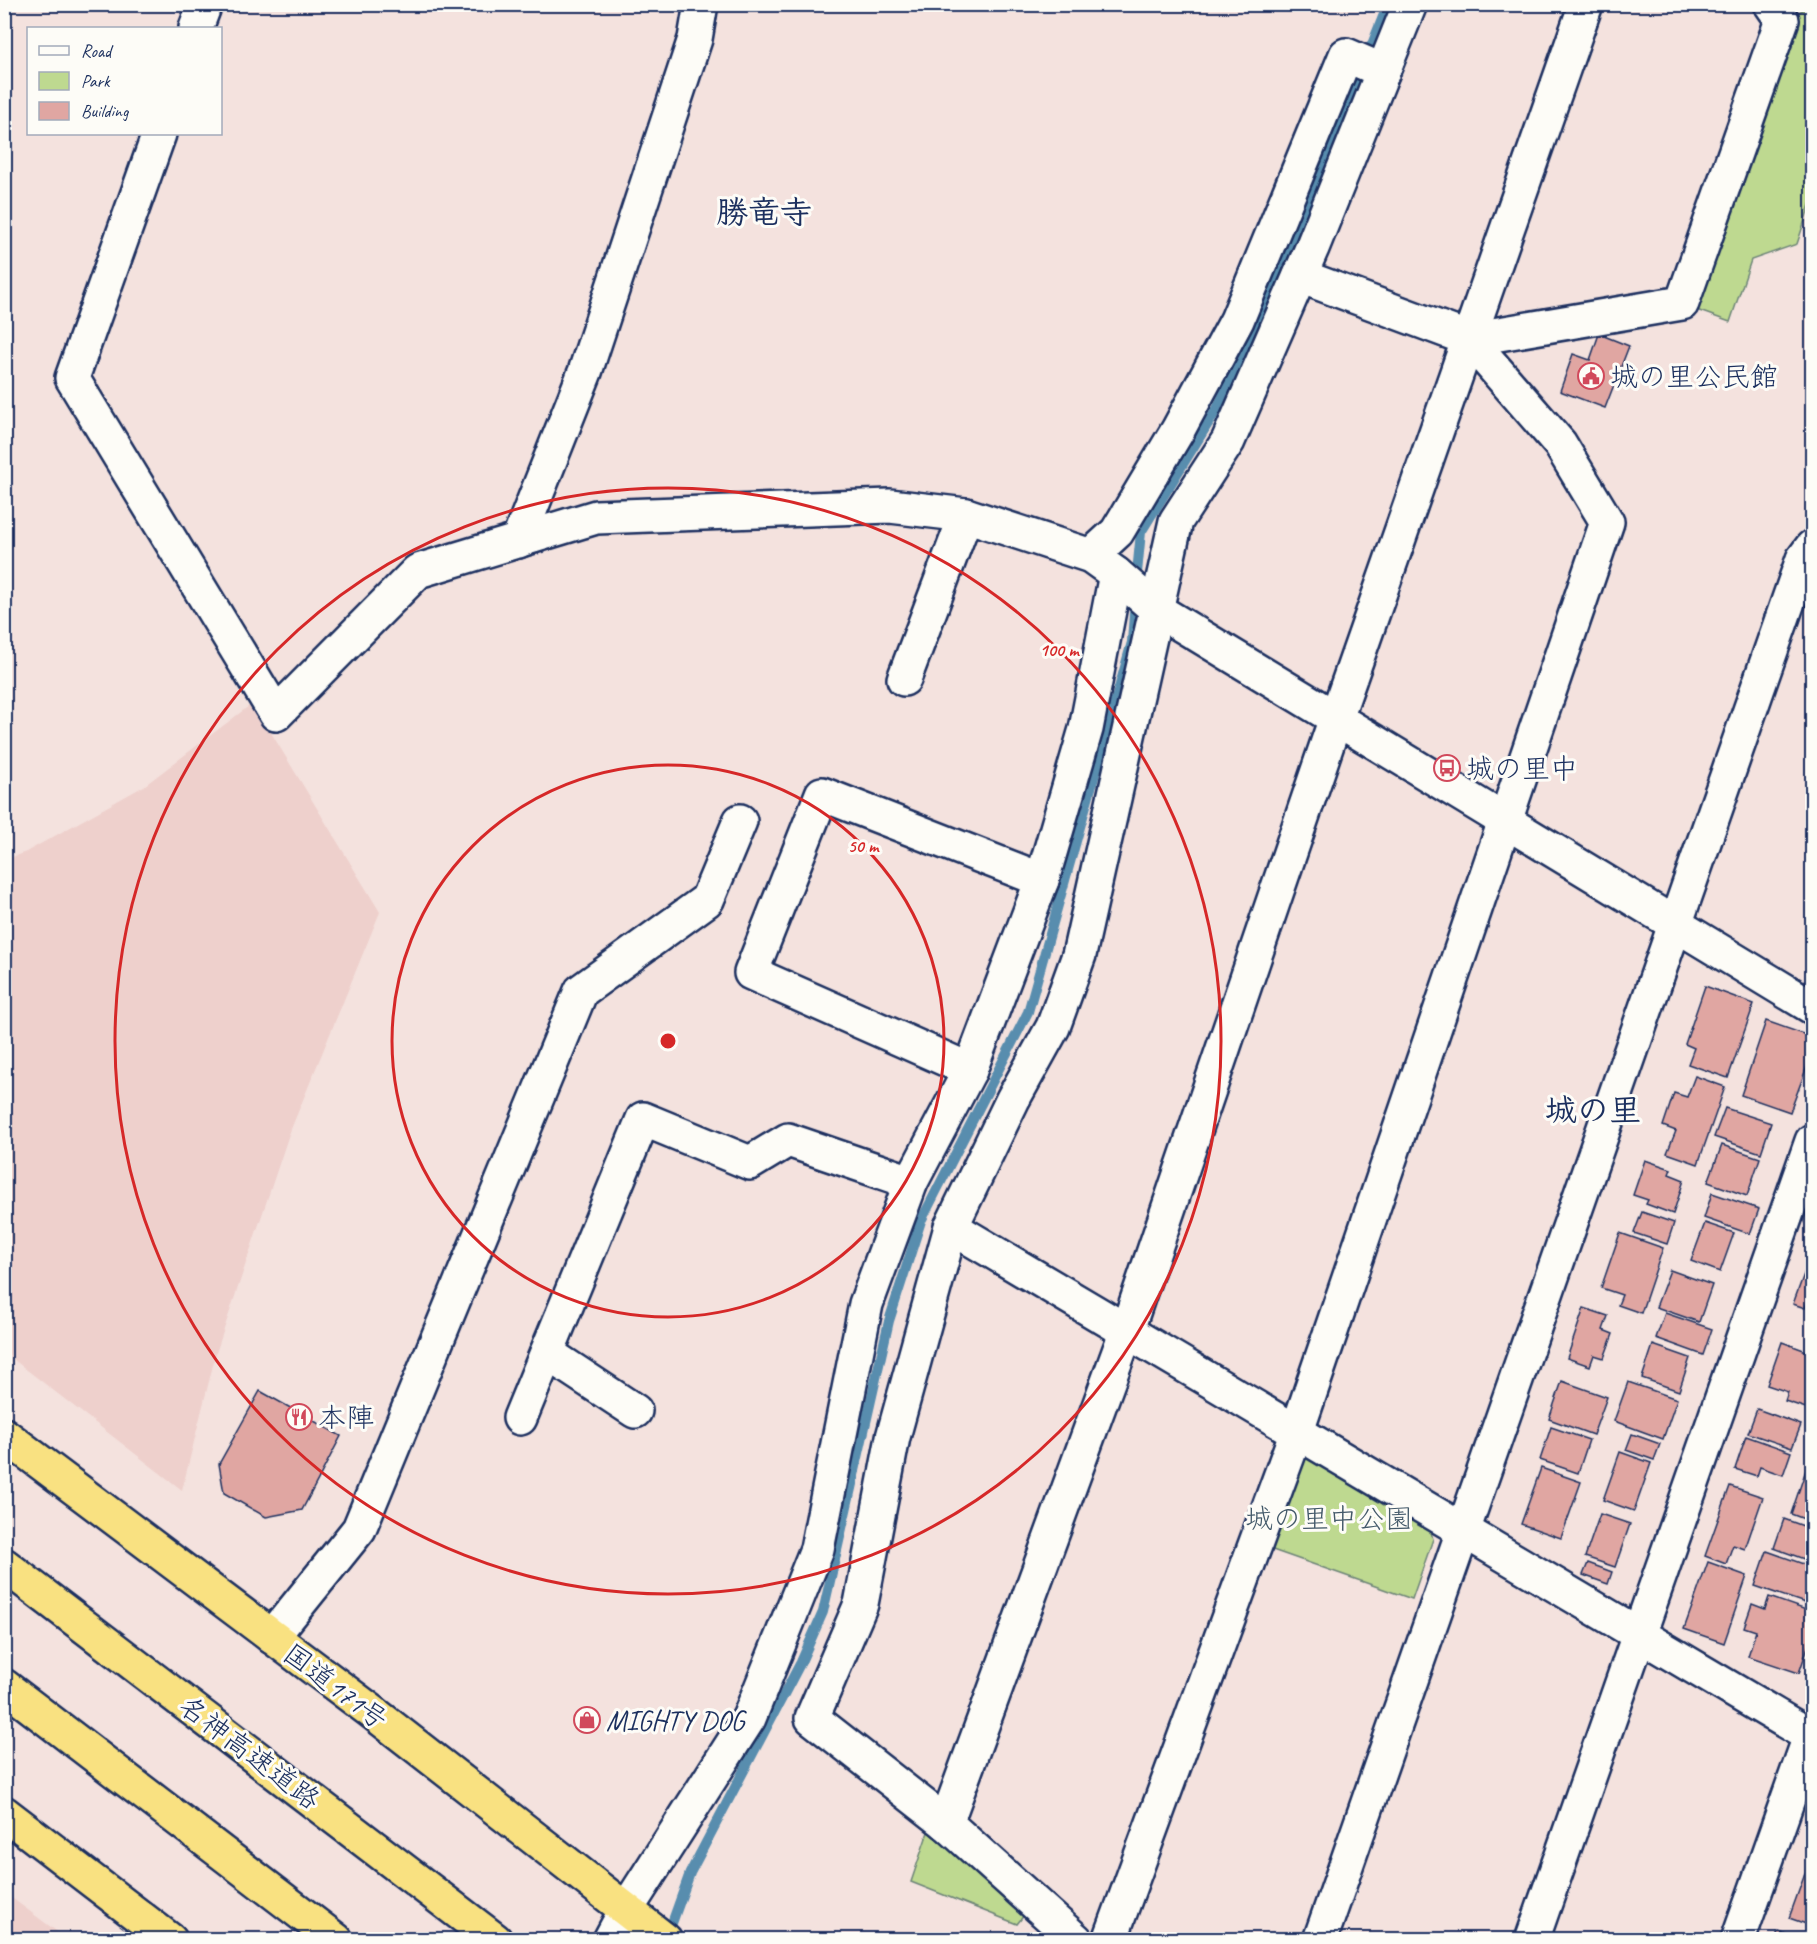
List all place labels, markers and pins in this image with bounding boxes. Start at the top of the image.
place label: 城の里公民館 [1610,359,1778,394]
public building icon: 城の里公民館 [1576,361,1606,391]
place label: 城の里中 [1466,751,1578,786]
bus stop icon: 城の里中 [1432,753,1462,783]
centre of rings [658,1031,678,1051]
place label: 本陣 [318,1400,374,1435]
restaurant icon: 本陣 [284,1402,314,1432]
place label: MIGHTY DOG [606,1703,748,1738]
shop icon: MIGHTY DOG [572,1705,602,1735]

